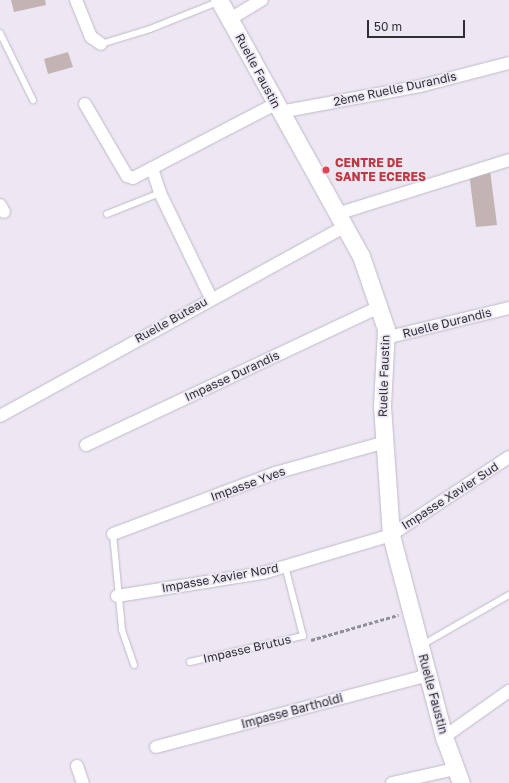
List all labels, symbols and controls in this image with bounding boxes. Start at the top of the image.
scale bar [369,12,467,38]
text: 50 m [374,19,402,34]
street label: Ruelle Faustin [232,31,284,111]
street label: 2ème Ruelle Durandis [332,69,458,109]
place label: CENTRE DE SANTE ECERES [335,156,426,184]
marker: CENTRE DE SANTE ECERES [320,164,332,176]
street label: Ruelle Buteau [132,294,210,346]
street label: Ruelle Durandis [401,305,493,341]
street label: Ruelle Faustin [375,335,393,417]
street label: Impasse Durandis [182,348,282,404]
street label: Impasse Xavier Sud [399,459,501,533]
street label: Impasse Yves [209,464,287,504]
street label: Impasse Xavier Nord [160,561,280,595]
street label: Impasse Brutus [202,632,292,666]
street label: Ruelle Faustin [415,652,451,736]
street label: Impasse Bartholdi [240,691,344,731]

